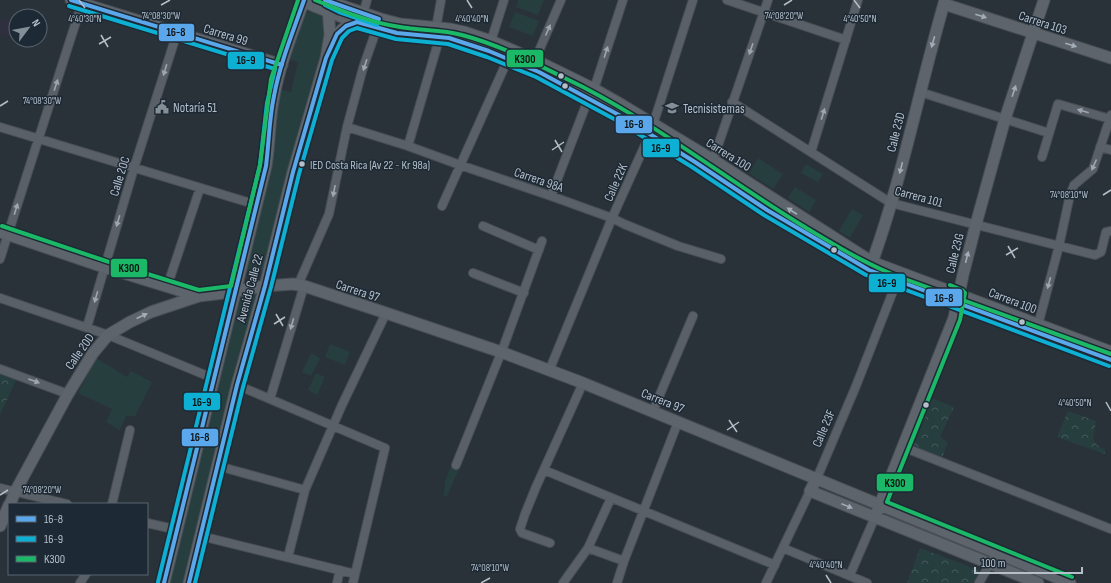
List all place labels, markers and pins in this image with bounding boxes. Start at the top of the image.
unlabelled marker [556,71,566,81]
unlabelled marker [560,81,570,91]
public building icon: Notaría 51 [154,99,170,115]
place label: Notaría 51 [173,100,217,116]
school or university icon: Tecnisistemas [664,100,680,116]
place label: Tecnisistemas [683,101,745,117]
place label: IED Costa Rica (Av 22 - Kr 98a) [310,158,430,173]
marker: IED Costa Rica (Av 22 - Kr 98a) [297,159,307,169]
unlabelled marker [829,245,839,255]
unlabelled marker [1017,317,1027,327]
unlabelled marker [921,400,931,410]

